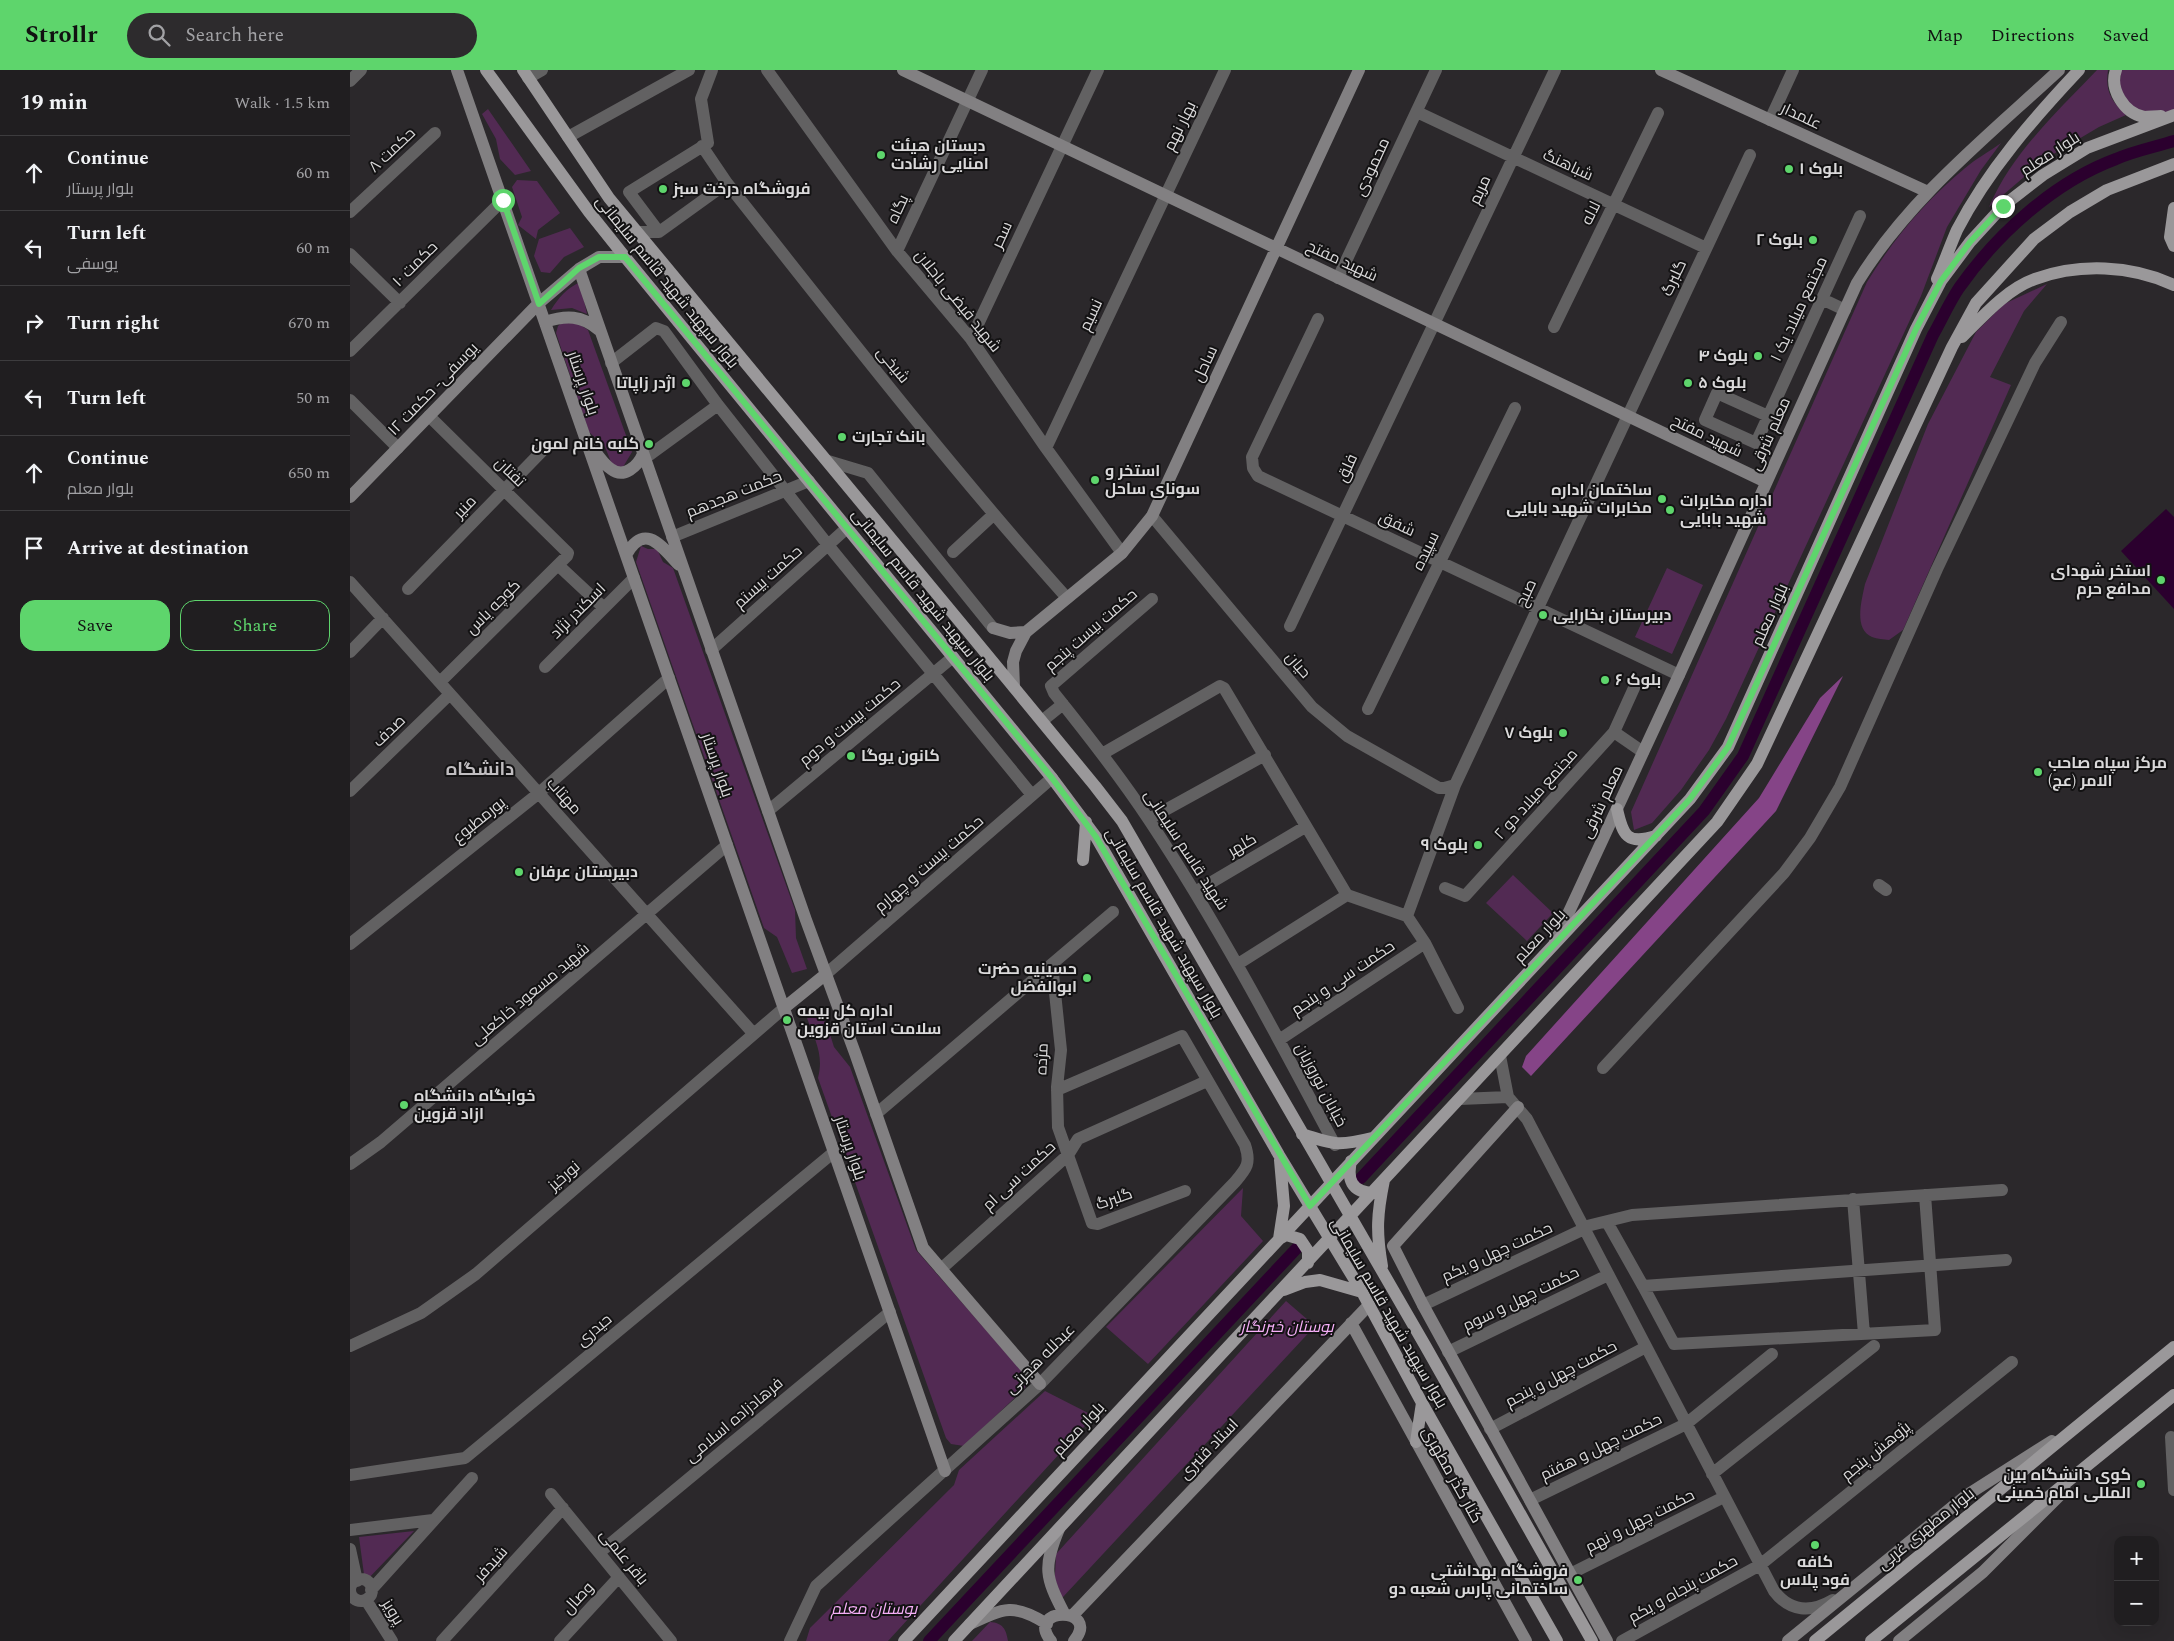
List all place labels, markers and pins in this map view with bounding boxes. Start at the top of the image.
place label: دبستان هیئت امنایی رشادت [891,134,989,176]
marker: دبستان هیئت امنایی رشادت [875,149,887,161]
place label: بلوک ۱ [1799,157,1843,181]
marker: بلوک ۱ [1783,163,1795,175]
place label: فروشگاه درخت سبز [672,177,811,201]
marker: فروشگاه درخت سبز [657,183,669,195]
place label: بلوک ۲ [1756,228,1803,252]
marker: بلوک ۲ [1807,234,1819,246]
place label: بلوک ۴ [1698,344,1748,368]
marker: بلوک ۴ [1752,350,1764,362]
place label: اژدر زاپاتا [616,371,676,395]
place label: بلوک ۵ [1698,371,1746,395]
marker: اژدر زاپاتا [680,377,692,389]
marker: بلوک ۵ [1682,377,1694,389]
place label: بانک تجارت [852,425,926,449]
marker: بانک تجارت [836,431,848,443]
place label: کلبه خانم لمون [531,432,639,456]
marker: کلبه خانم لمون [643,438,655,450]
place label: استخر و سونای ساحل [1105,459,1200,501]
marker: استخر و سونای ساحل [1089,474,1101,486]
place label: ساختمان اداره مخابرات شهید بابایی [1506,478,1652,520]
place label: اداره مخابرات شهید بابایی [1680,489,1772,531]
marker: ساختمان اداره مخابرات شهید بابایی [1656,493,1668,505]
marker: اداره مخابرات شهید بابایی [1664,504,1676,516]
place label: استخر شهدای مدافع حرم [2050,559,2151,601]
marker: استخر شهدای مدافع حرم [2155,574,2167,586]
place label: دبیرستان بخارایی [1553,603,1672,627]
marker: دبیرستان بخارایی [1537,609,1549,621]
place label: بلوک ۶ [1615,668,1661,692]
marker: بلوک ۶ [1599,674,1611,686]
place label: بلوک ۷ [1504,721,1553,745]
marker: بلوک ۷ [1557,727,1569,739]
place label: کانون یوگا [861,744,940,768]
marker: کانون یوگا [845,750,857,762]
place label: مرکز سپاه صاحب الامر (عج) [2048,751,2167,793]
marker: مرکز سپاه صاحب الامر (عج) [2032,766,2044,778]
place label: بلوک ۹ [1421,833,1468,857]
marker: بلوک ۹ [1472,839,1484,851]
place label: دبیرستان عرفان [529,860,638,884]
marker: دبیرستان عرفان [513,866,525,878]
place label: حسینیه حضرت ابوالفضل [978,957,1077,999]
marker: حسینیه حضرت ابوالفضل [1081,972,1093,984]
place label: اداره کل بیمه سلامت استان قزوین [797,999,941,1041]
marker: اداره کل بیمه سلامت استان قزوین [781,1014,793,1026]
place label: خوابگاه دانشگاه ازاد قزوین [414,1084,535,1126]
marker: خوابگاه دانشگاه ازاد قزوین [398,1099,410,1111]
place label: کوی دانشگاه بین المللی امام خمینی [1996,1463,2131,1505]
marker: کوی دانشگاه بین المللی امام خمینی [2135,1478,2147,1490]
marker: کافه فود پلاس [1809,1539,1821,1551]
place label: کافه فود پلاس [1780,1550,1850,1592]
place label: فروشگاه بهداشتی ساختمانی پارس شعبه دو [1389,1559,1568,1601]
marker: فروشگاه بهداشتی ساختمانی پارس شعبه دو [1572,1574,1584,1586]

